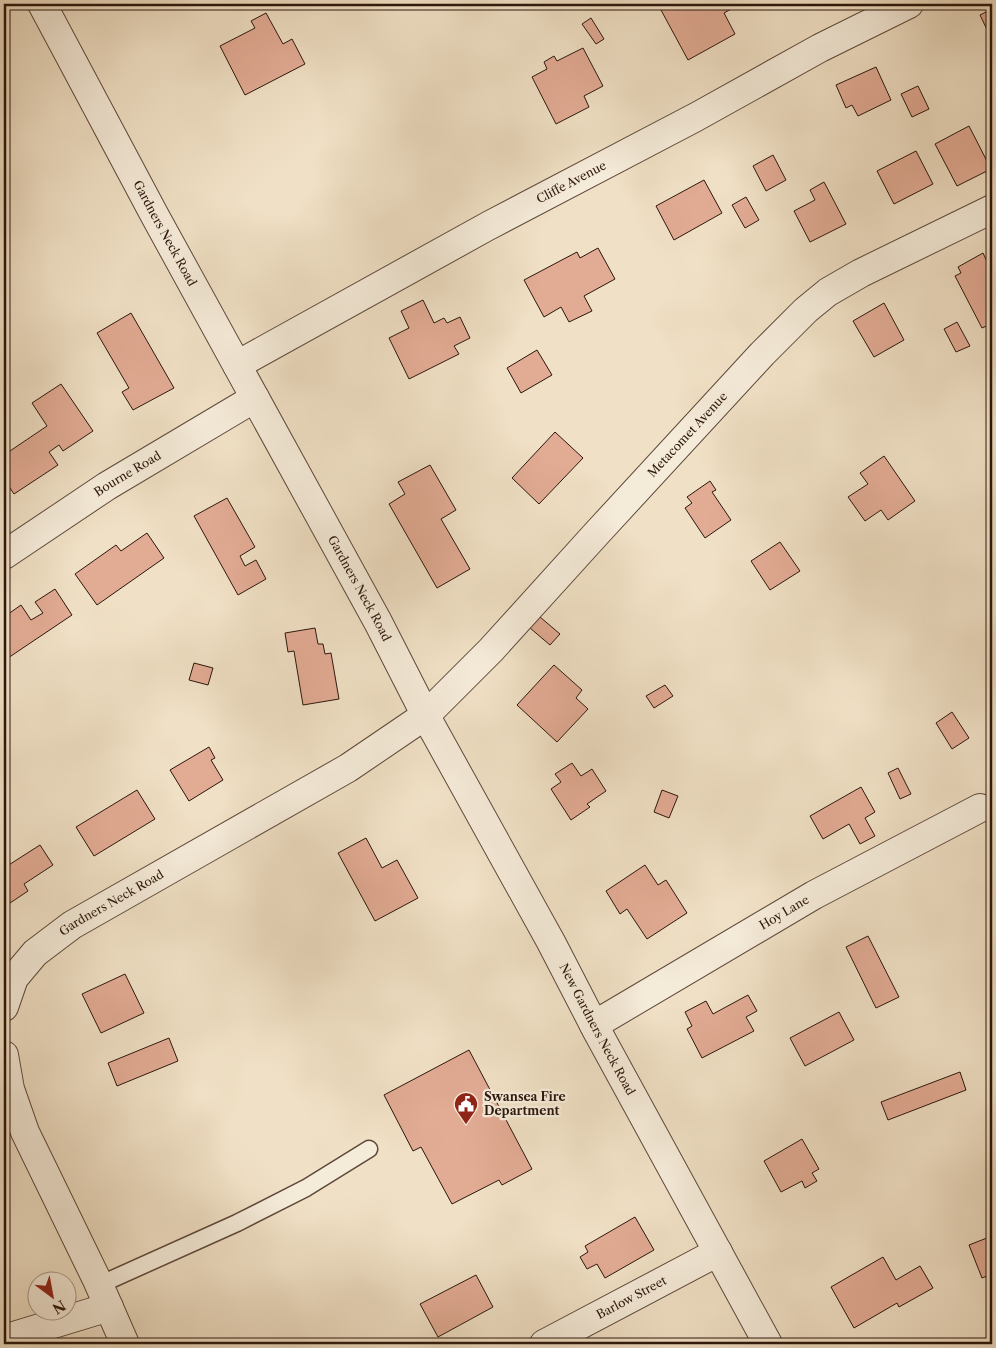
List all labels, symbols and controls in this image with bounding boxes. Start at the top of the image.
street label: Cliffe Avenue [534,157,609,206]
street label: Gardners Neck Road [130,177,200,289]
street label: Metacomet Avenue [644,389,730,480]
street label: Bourne Road [91,447,164,499]
street label: Gardners Neck Road [325,533,395,644]
street label: Gardners Neck Road [56,866,167,939]
street label: Hoy Lane [757,892,812,933]
street label: New Gardners Neck Road [556,961,639,1098]
place label: Swansea Fire Department [484,1089,566,1118]
public building icon: Swansea Fire Department [453,1091,479,1125]
north arrow [28,1270,78,1320]
street label: Barlow Street [594,1272,670,1322]
text: N [49,1296,69,1318]

